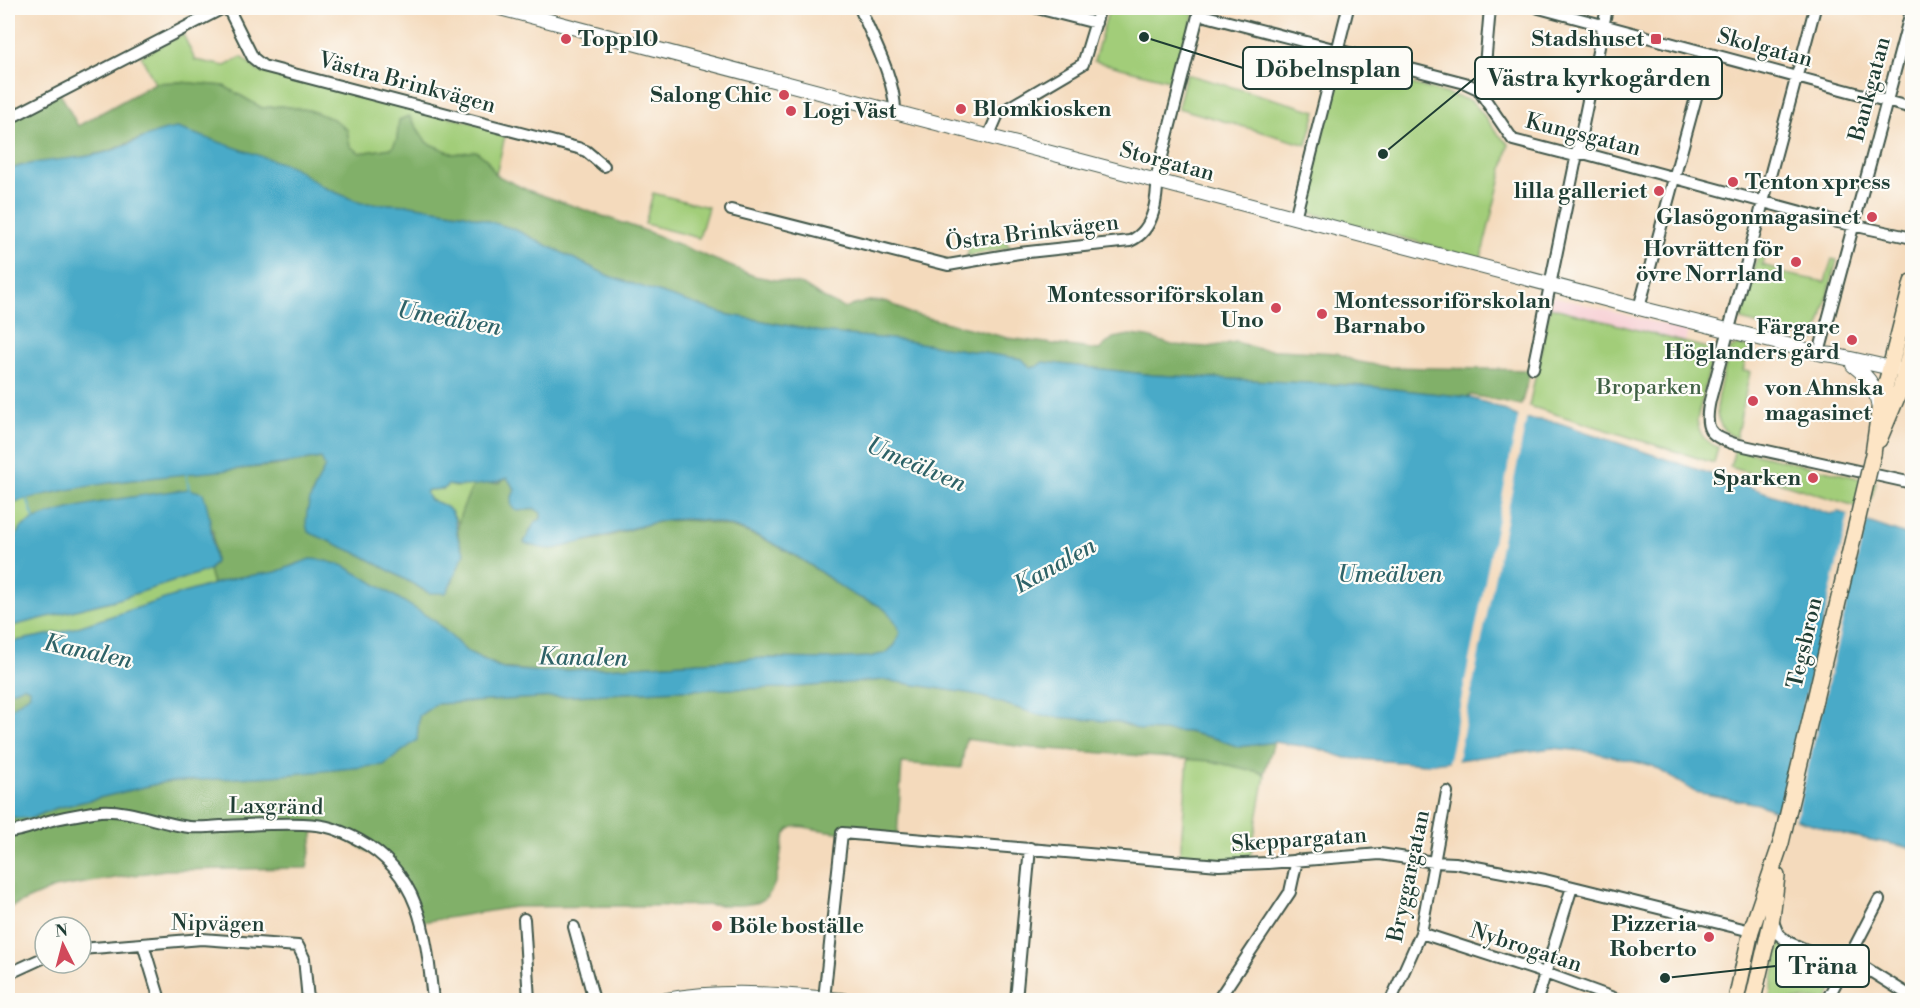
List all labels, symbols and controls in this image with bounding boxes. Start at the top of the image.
street label: Skolgatan [1714,22,1816,74]
place label: Topp10 [578,26,659,53]
place label: Stadshuset [1531,26,1644,53]
marker: Topp10 [559,32,573,46]
marker: Stadshuset [1649,32,1663,46]
street label: Bankgatan [1843,34,1897,145]
street label: Västra Brinkvägen [314,46,499,120]
callout: Döbelnsplan [1243,47,1412,89]
text: Döbelnsplan [1255,55,1401,85]
callout: Västra kyrkogården [1475,57,1722,99]
text: Västra kyrkogården [1487,64,1711,94]
place label: Salong Chic [650,82,772,109]
marker: Salong Chic [777,88,791,102]
place label: Blomkiosken [973,96,1112,123]
place label: Logi Väst [803,98,897,125]
marker: Blomkiosken [954,102,968,116]
marker: Logi Väst [784,104,798,118]
street label: Kungsgatan [1522,108,1644,162]
street label: Storgatan [1117,136,1217,188]
place label: Tenton xpress [1745,169,1890,196]
marker: Tenton xpress [1726,175,1740,189]
place label: lilla galleriet [1514,178,1647,205]
marker: lilla galleriet [1652,184,1666,198]
place label: Glasögonmagasinet [1656,204,1860,231]
street label: Östra Brinkvägen [944,208,1120,257]
marker: Glasögonmagasinet [1865,210,1879,224]
place label: Hovrätten för övre Norrland [1636,236,1784,288]
marker: Hovrätten för övre Norrland [1789,255,1803,269]
place label: Montessoriförskolan Uno [1047,282,1264,334]
place label: Montessoriförskolan Barnabo [1334,288,1551,340]
water label: Umeälven [395,295,504,343]
marker: Montessoriförskolan Uno [1269,301,1283,315]
marker: Montessoriförskolan Barnabo [1315,307,1329,321]
place label: Färgare Höglanders gård [1664,314,1840,366]
marker: Färgare Höglanders gård [1845,333,1859,347]
park label: Broparken [1595,374,1702,401]
place label: von Ahnska magasinet [1764,375,1885,427]
marker: von Ahnska magasinet [1746,394,1760,408]
water label: Umeälven [862,431,971,500]
place label: Sparken [1713,465,1801,492]
marker: Sparken [1806,471,1820,485]
water label: Kanalen [1008,531,1102,601]
water label: Umeälven [1337,560,1443,590]
street label: Tegsbron [1781,595,1829,691]
water label: Kanalen [41,628,136,676]
water label: Kanalen [538,642,629,674]
street label: Laxgränd [228,793,324,821]
street label: Bryggargatan [1382,808,1436,945]
street label: Skeppargatan [1230,822,1368,858]
street label: Nipvägen [171,910,265,938]
place label: Pizzeria Roberto [1610,911,1698,963]
place label: Böle boställe [729,913,864,940]
north arrow [33,915,93,975]
street label: Nybrogatan [1467,917,1585,979]
marker: Böle boställe [710,919,724,933]
text: N [54,920,69,942]
marker: Pizzeria Roberto [1702,930,1716,944]
callout: Träna [1776,945,1869,987]
text: Träna [1789,952,1858,982]

